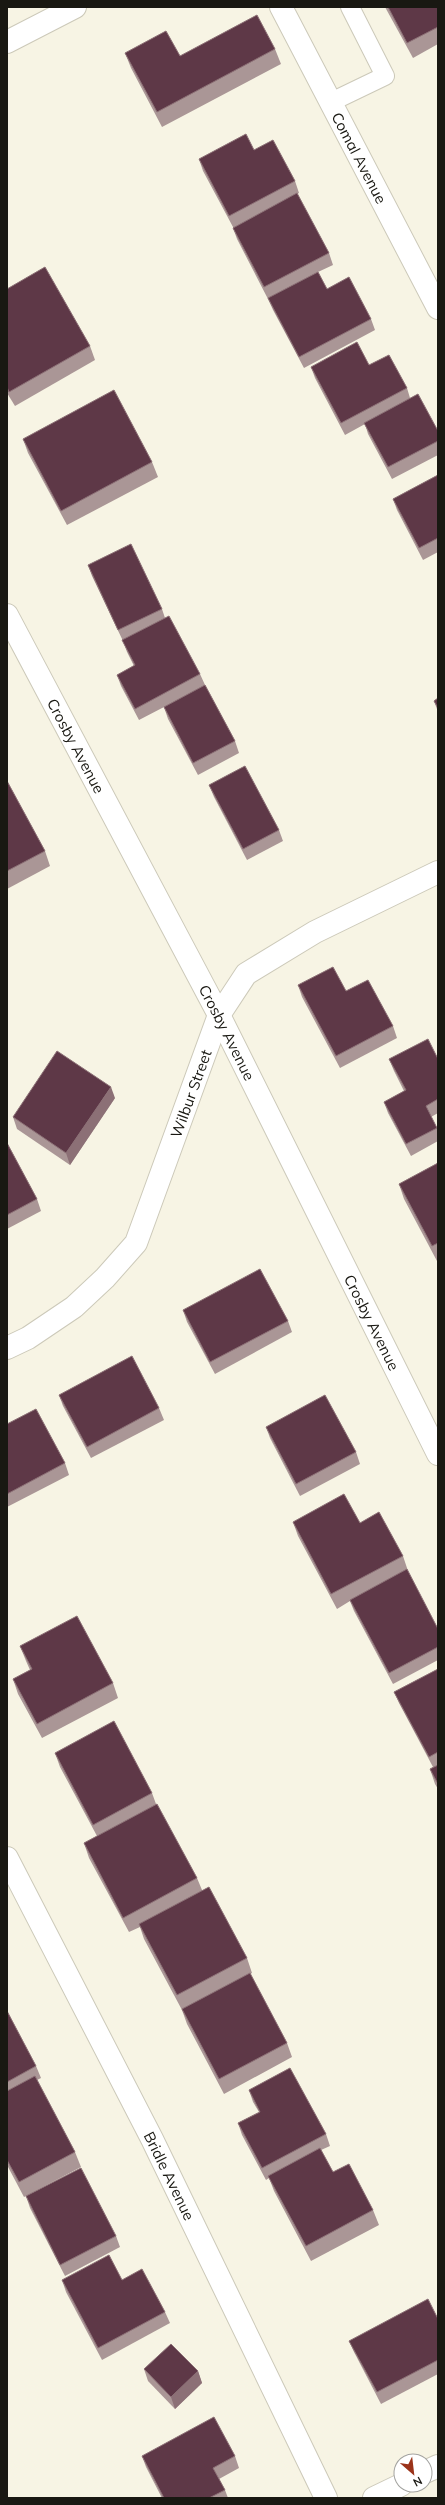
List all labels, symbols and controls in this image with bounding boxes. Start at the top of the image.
street label: Comal Avenue [328,109,391,207]
street label: Crosby Avenue [43,695,109,796]
street label: Crosby Avenue [195,981,259,1083]
street label: Wilbur Street [166,1047,215,1140]
street label: Crosby Avenue [340,1271,404,1373]
street label: Bridle Avenue [140,2128,199,2223]
north arrow [393,2453,433,2493]
text: N [411,2474,425,2490]

